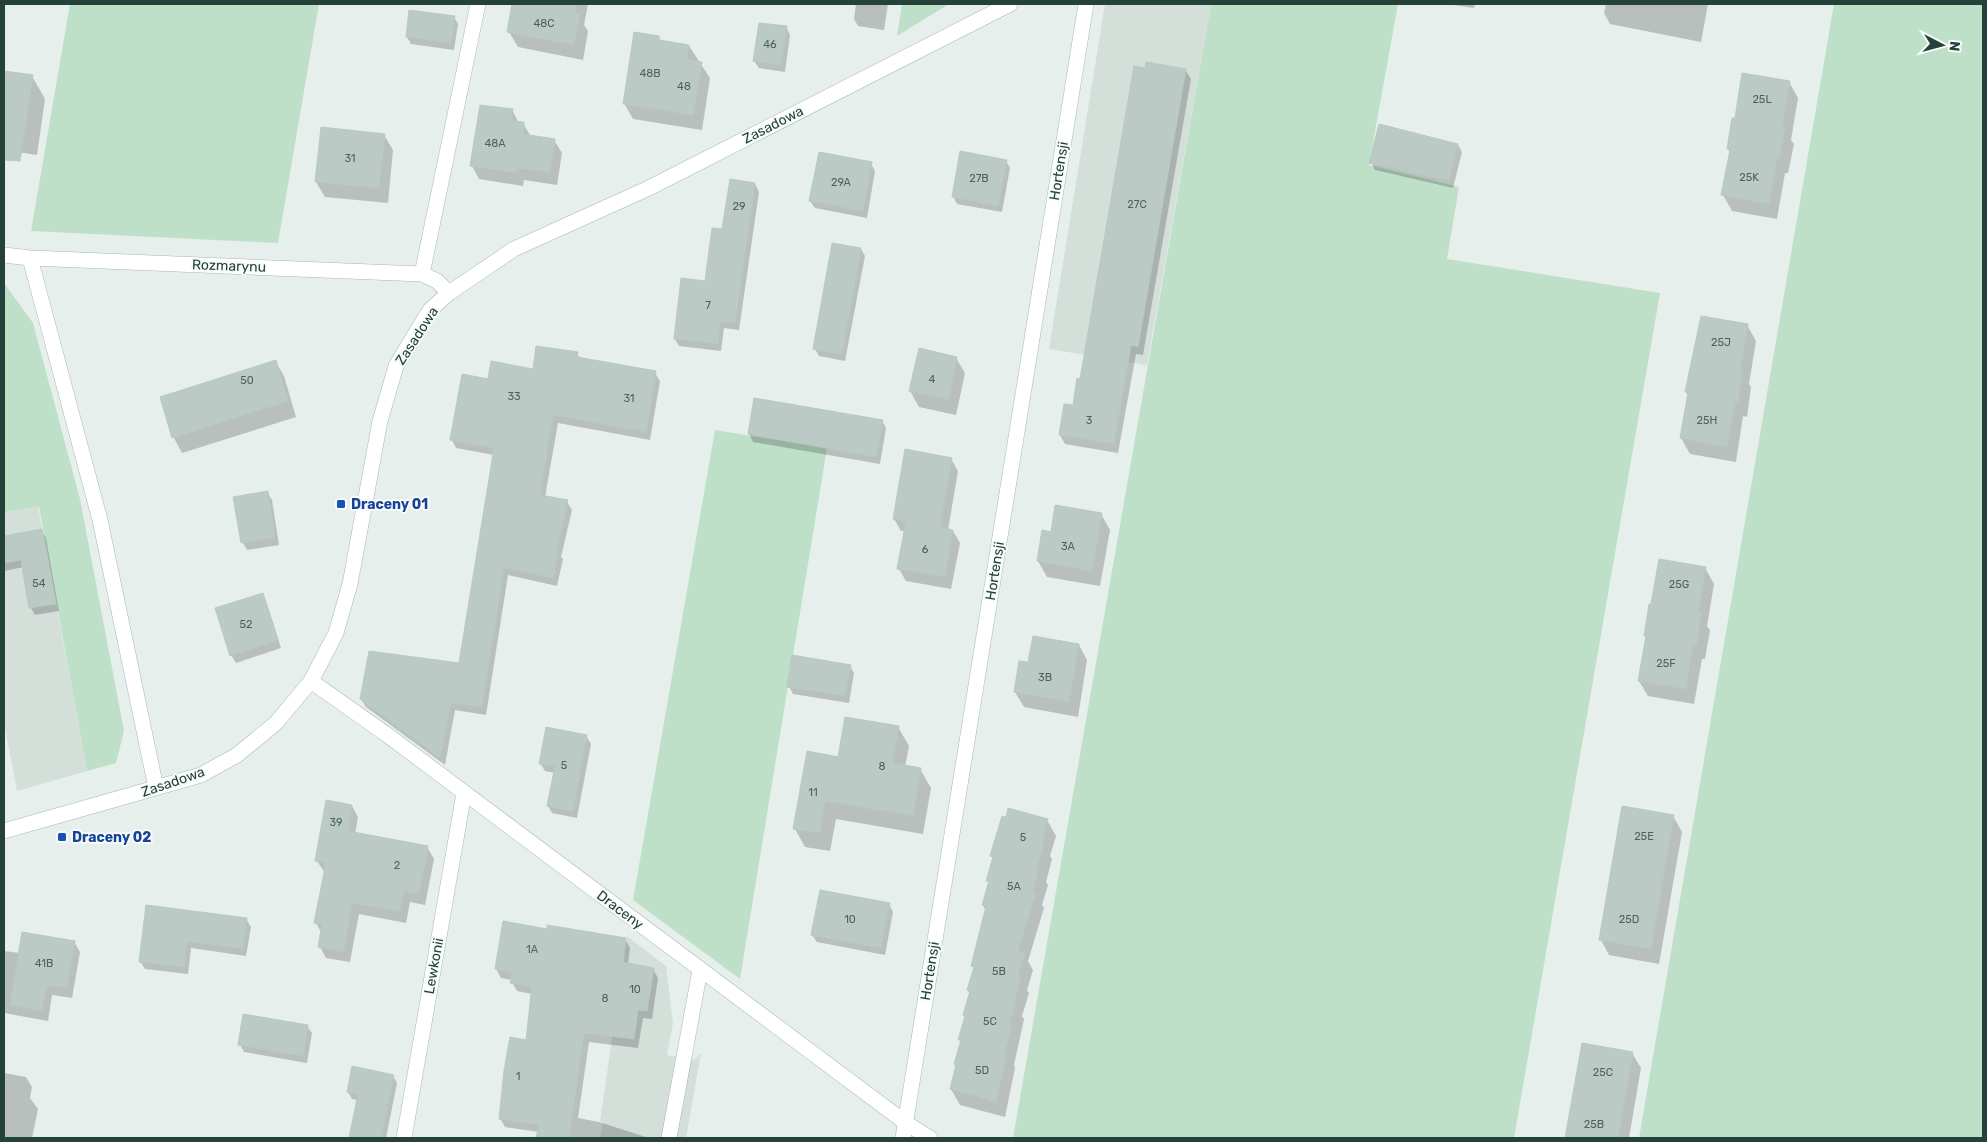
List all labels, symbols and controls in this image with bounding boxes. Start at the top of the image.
house number: 48C [533,17,555,30]
north arrow [1917,20,1967,70]
house number: 46 [763,38,777,51]
text: N [1945,40,1963,52]
house number: 48B [639,67,661,80]
house number: 48 [677,80,691,93]
house number: 25L [1752,93,1772,106]
street label: Zasadowa [740,102,806,148]
house number: 48A [484,137,506,150]
street label: Hortensji [1046,140,1072,202]
house number: 31 [344,152,356,165]
house number: 25K [1739,171,1759,184]
house number: 27B [969,172,989,185]
house number: 29A [831,176,852,189]
house number: 27C [1127,198,1147,211]
house number: 29 [733,200,745,213]
street label: Rozmarynu [192,256,266,276]
house number: 7 [705,299,711,312]
street label: Zasadowa [392,304,442,368]
house number: 25J [1711,336,1731,349]
house number: 4 [929,373,936,386]
house number: 50 [240,374,254,387]
house number: 33 [507,390,521,403]
house number: 31 [623,392,635,405]
house number: 3 [1086,414,1093,427]
house number: 25H [1697,414,1717,427]
place label: Draceny 01 [351,496,428,513]
marker: Draceny 01 [335,498,347,510]
street label: Hortensji [982,540,1008,602]
house number: 3A [1061,540,1076,553]
house number: 6 [922,543,929,556]
house number: 54 [32,577,46,590]
house number: 25G [1669,578,1689,591]
house number: 52 [240,618,253,631]
house number: 25F [1656,657,1676,670]
house number: 3B [1038,671,1052,684]
house number: 5 [561,759,568,772]
house number: 8 [879,760,886,773]
street label: Zasadowa [139,763,207,801]
house number: 11 [808,786,818,799]
house number: 39 [329,816,343,829]
place label: Draceny 02 [72,829,151,846]
house number: 25E [1634,830,1654,843]
marker: Draceny 02 [56,831,68,843]
house number: 5 [1020,831,1027,844]
house number: 2 [394,859,400,872]
house number: 5A [1007,880,1022,893]
street label: Draceny [593,887,647,933]
house number: 10 [844,913,856,926]
house number: 25D [1619,913,1639,926]
street label: Lewkonii [421,937,447,995]
street label: Hortensji [917,940,943,1002]
house number: 1A [526,943,539,956]
house number: 41B [35,957,53,970]
house number: 5B [992,965,1006,978]
house number: 10 [629,983,641,996]
house number: 8 [602,992,609,1005]
house number: 5C [983,1015,997,1028]
house number: 5D [975,1064,989,1077]
house number: 25C [1593,1066,1613,1079]
house number: 1 [516,1070,520,1083]
house number: 25B [1584,1118,1604,1131]

